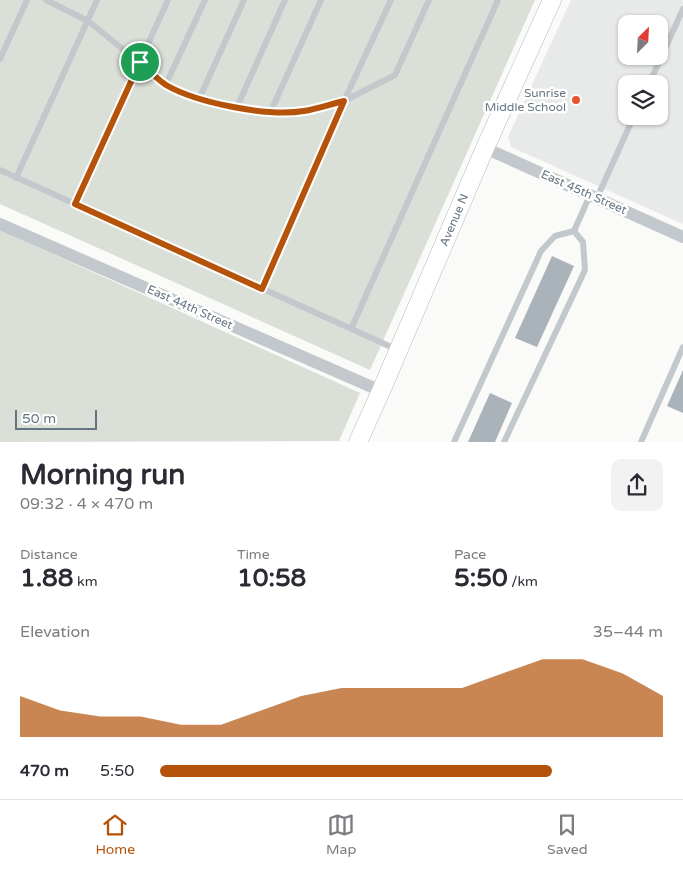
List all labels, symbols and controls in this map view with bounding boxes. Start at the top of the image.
north arrow [618,15,668,65]
map controls [618,15,668,125]
pin [119,41,161,83]
icon: arrive [126,48,154,76]
button: layers [618,75,668,125]
place label: Sunrise Middle School [485,86,566,114]
marker: Sunrise Middle School [570,94,582,106]
street label: East 45th Street [539,167,629,217]
street label: Avenue N [437,192,471,248]
street label: East 44th Street [145,282,235,332]
scale bar [15,407,98,430]
text: 50 m [22,410,56,427]
text: Morning run [20,458,185,492]
button: share [611,459,663,511]
text: 09:32 · 4 × 470 m [20,494,153,514]
text: Distance [20,546,78,563]
text: Time [237,546,270,563]
text: Pace [454,546,486,563]
text: 1.88 [20,563,73,593]
text: 10:58 [237,563,306,593]
text: 5:50 [454,563,508,593]
text: km [73,573,98,590]
text: /km [508,573,538,590]
text: Elevation [20,622,90,642]
text: 35–44 m [593,622,663,642]
text: 470 m [20,761,69,781]
text: 5:50 [100,761,134,781]
tab: Home [95,811,135,858]
tab: Map [326,811,356,858]
tab: Saved [547,811,588,858]

